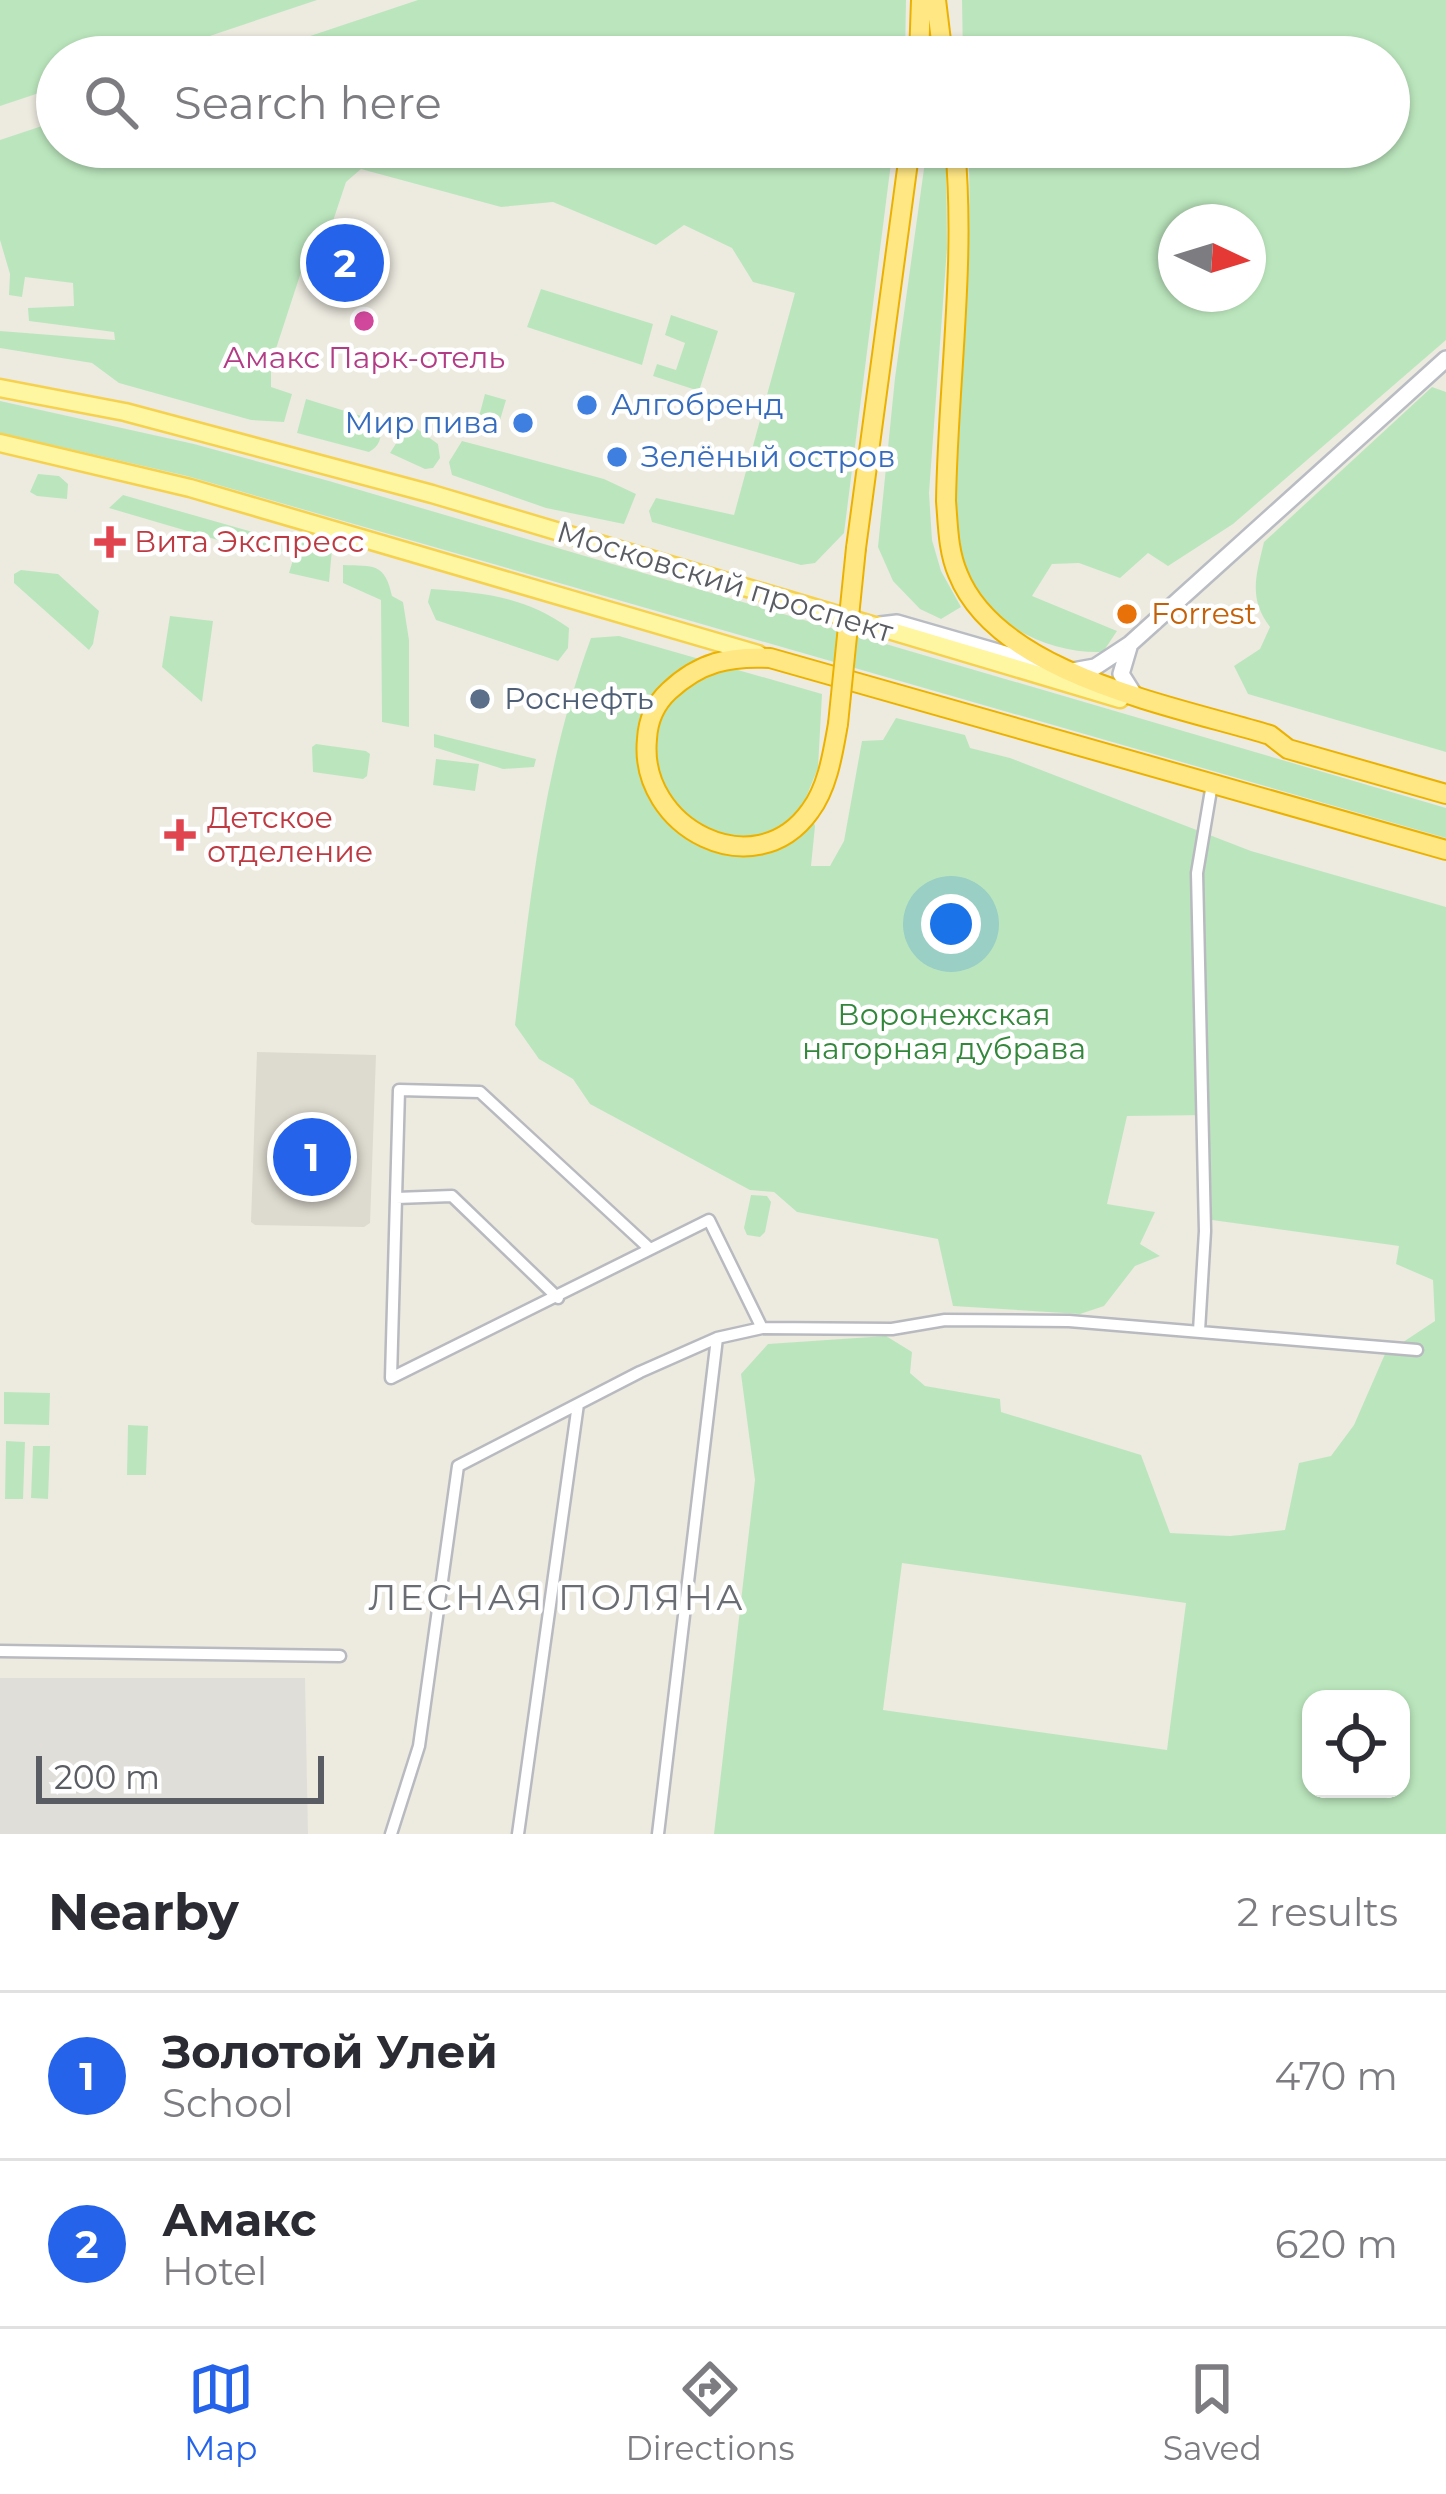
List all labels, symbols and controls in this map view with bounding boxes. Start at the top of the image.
search box [36,36,1410,168]
icon: search [78,69,144,135]
text: Search here [174,75,442,130]
north arrow [1158,204,1266,312]
pin: 2 [306,218,384,308]
marker: Амакс Парк-отель [351,308,377,334]
place label: Амакс Парк-отель [223,339,505,376]
place label: Алгобренд [611,386,784,423]
marker: Алгобренд [574,392,600,418]
place label: Мир пива [344,404,499,441]
marker: Мир пива [510,410,536,436]
place label: Зелёный остров [641,438,895,475]
marker: Зелёный остров [604,444,630,470]
street label: Московский проспект [553,513,898,651]
place label: Вита Экспресс [134,523,365,560]
marker: Вита Экспресс [97,529,123,555]
place label: Forrest [1151,595,1257,632]
marker: Forrest [1114,601,1140,627]
place label: Роснефть [504,680,654,717]
marker: Роснефть [467,686,493,712]
place label: Детское отделение [207,799,373,870]
marker: Детское отделение [164,819,196,851]
your location [921,894,981,954]
park label: Воронежская нагорная дубрава [802,996,1086,1067]
pin: 1 [273,1112,351,1202]
district label: ЛЕСНАЯ ПОЛЯНА [368,1575,746,1619]
map controls [1302,1690,1410,1798]
button: locate [1302,1690,1410,1798]
scale bar [36,1750,324,1803]
text: 200 m [54,1757,160,1797]
text: Nearby [48,1881,239,1943]
text: 2 results [1237,1888,1398,1936]
text: Золотой Улей [162,2024,498,2079]
text: 1 [79,2052,95,2100]
text: 470 m [1275,2052,1398,2100]
text: School [162,2079,293,2127]
text: Амакс [162,2192,317,2247]
text: 2 [75,2220,99,2268]
text: 620 m [1275,2220,1398,2268]
text: Hotel [162,2247,267,2295]
tab: Map [184,2356,257,2468]
tab: Directions [626,2356,795,2468]
tab: Saved [1163,2356,1262,2468]

